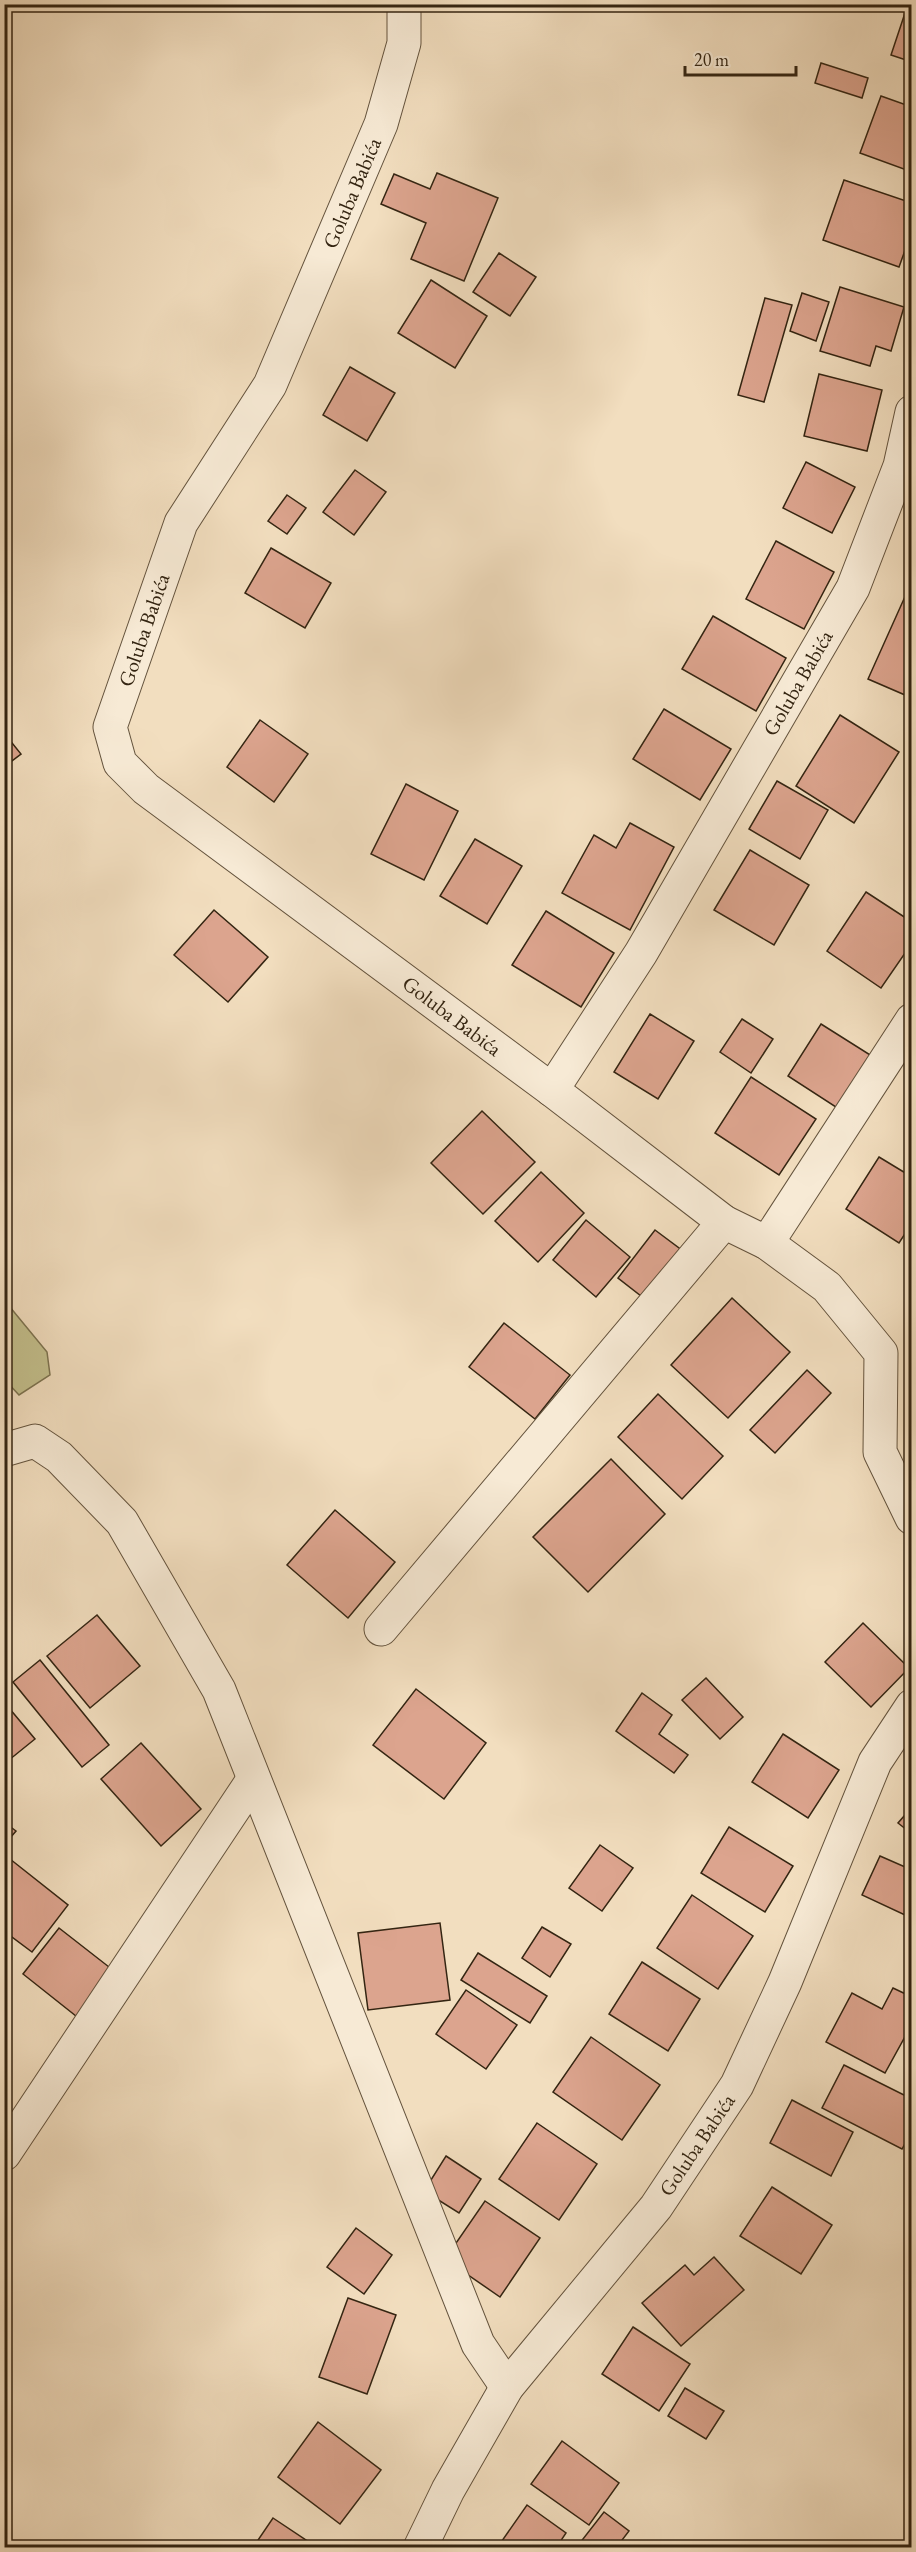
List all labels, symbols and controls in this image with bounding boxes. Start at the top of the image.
scale bar [685,39,796,77]
text: 20 m [694,48,729,71]
street label: Goluba Babića [316,133,387,252]
street label: Goluba Babića [112,569,176,690]
street label: Goluba Babića [756,624,839,740]
street label: Goluba Babića [397,969,508,1062]
street label: Goluba Babića [652,2088,741,2201]

